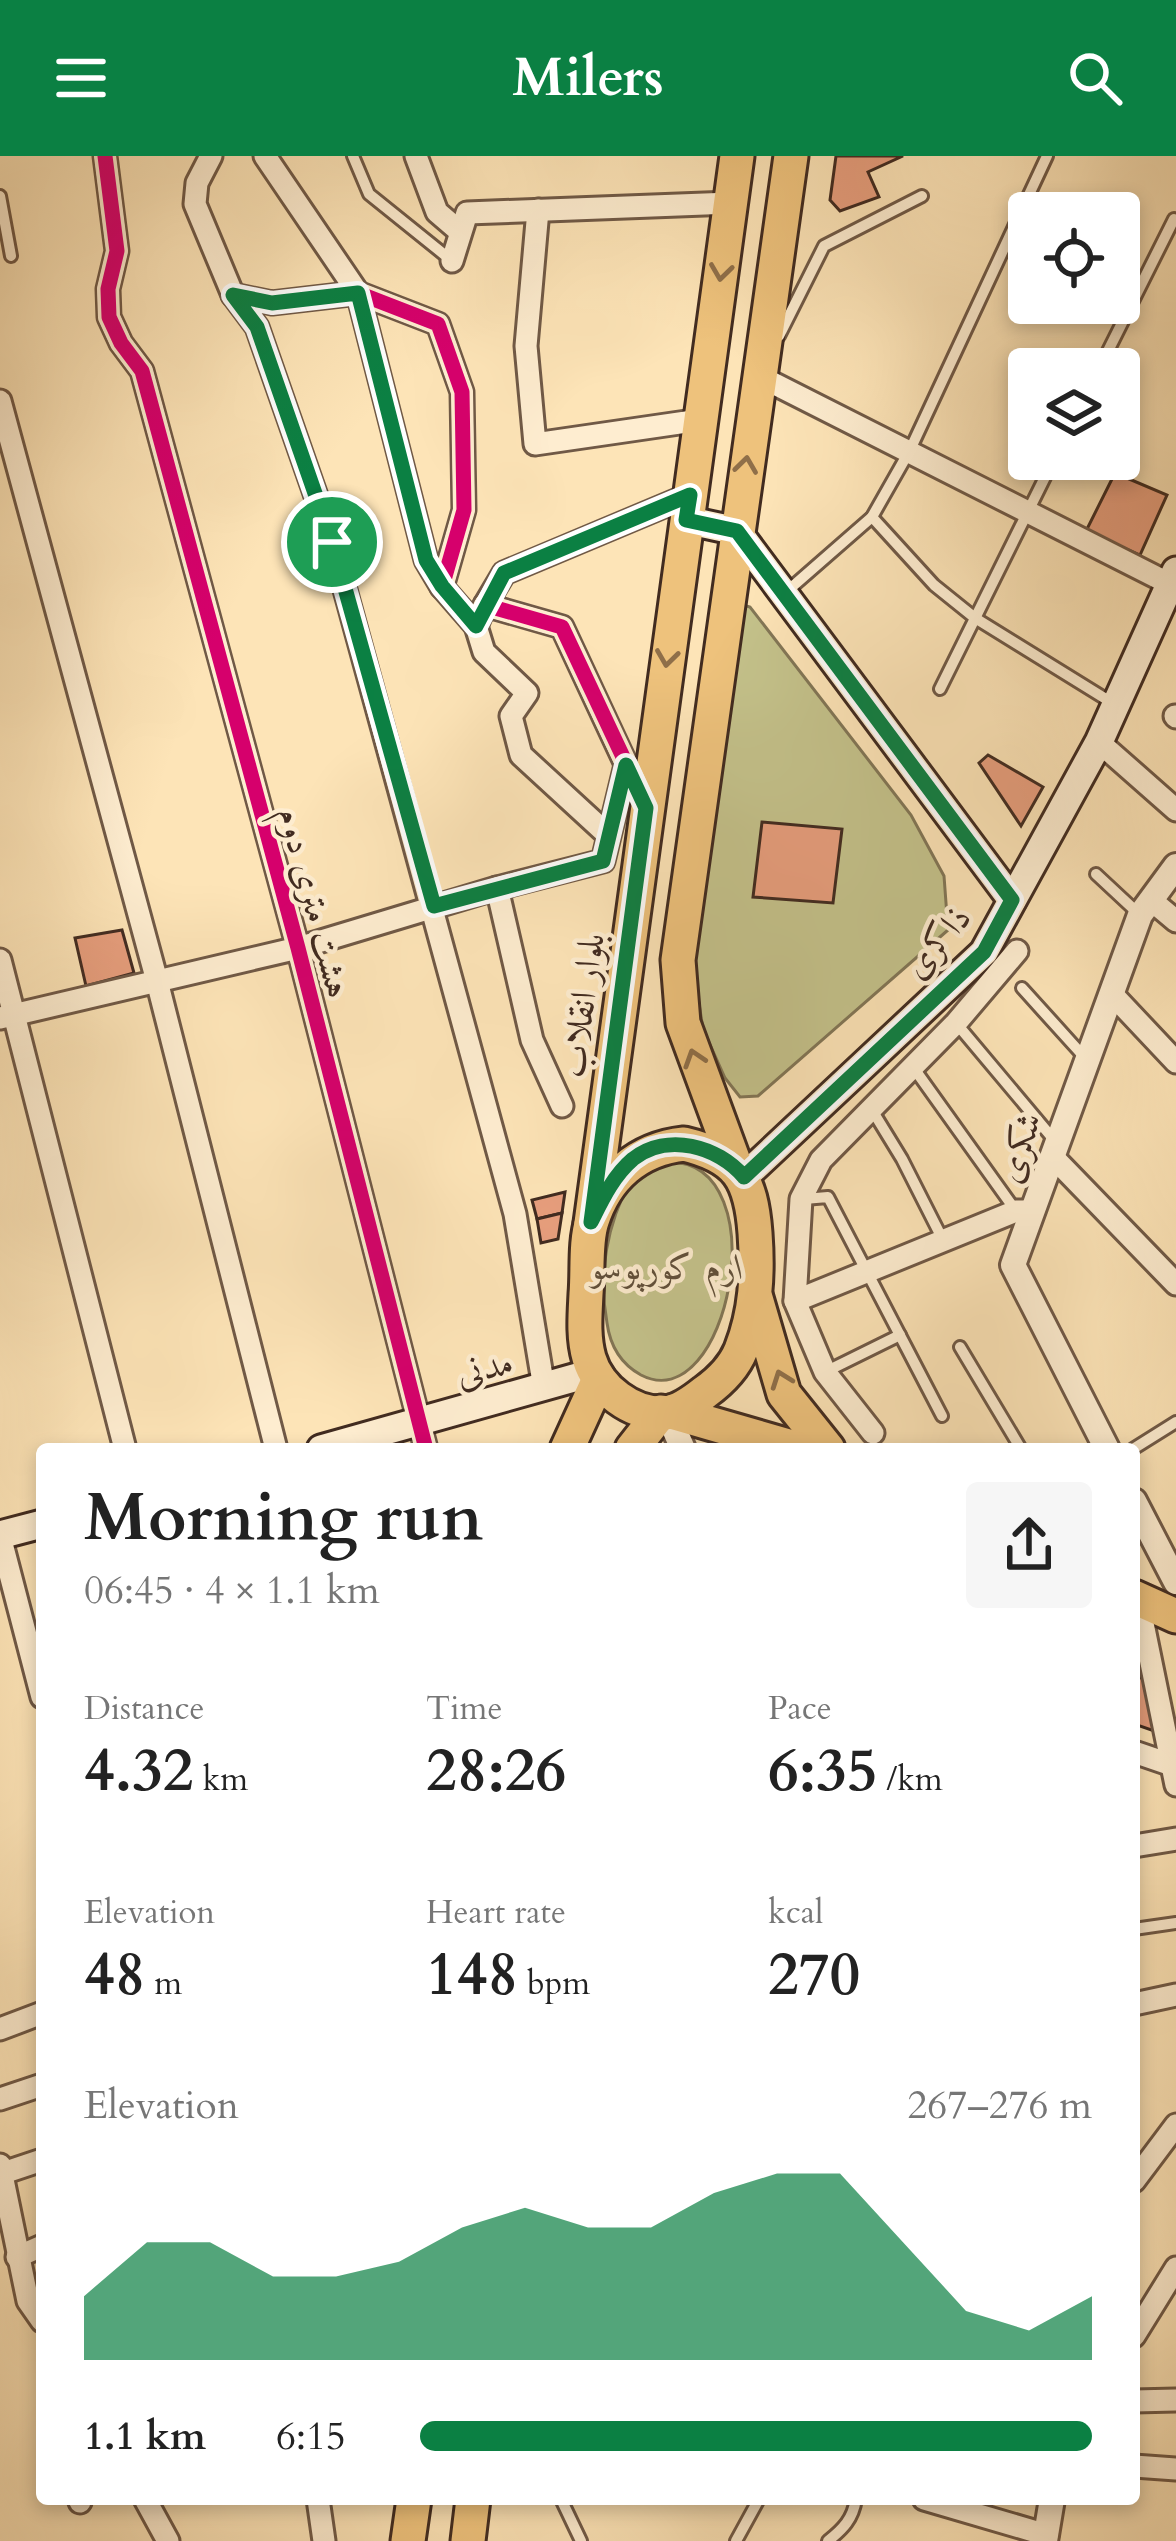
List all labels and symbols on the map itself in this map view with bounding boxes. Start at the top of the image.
one-way arrow [709,262,735,282]
one-way arrow [732,455,758,475]
pin [281,491,383,593]
one-way arrow [655,648,681,668]
street label: هشت متری دوم [260,801,364,1005]
street label: ذاکری [892,895,982,989]
street label: بلوار انقلاب [548,930,617,1081]
one-way arrow [684,1048,709,1069]
street label: شکری [985,1106,1054,1189]
park label: ارم کورپوسو [588,1243,744,1298]
street label: مدنی [450,1337,518,1400]
one-way arrow [771,1370,796,1391]

